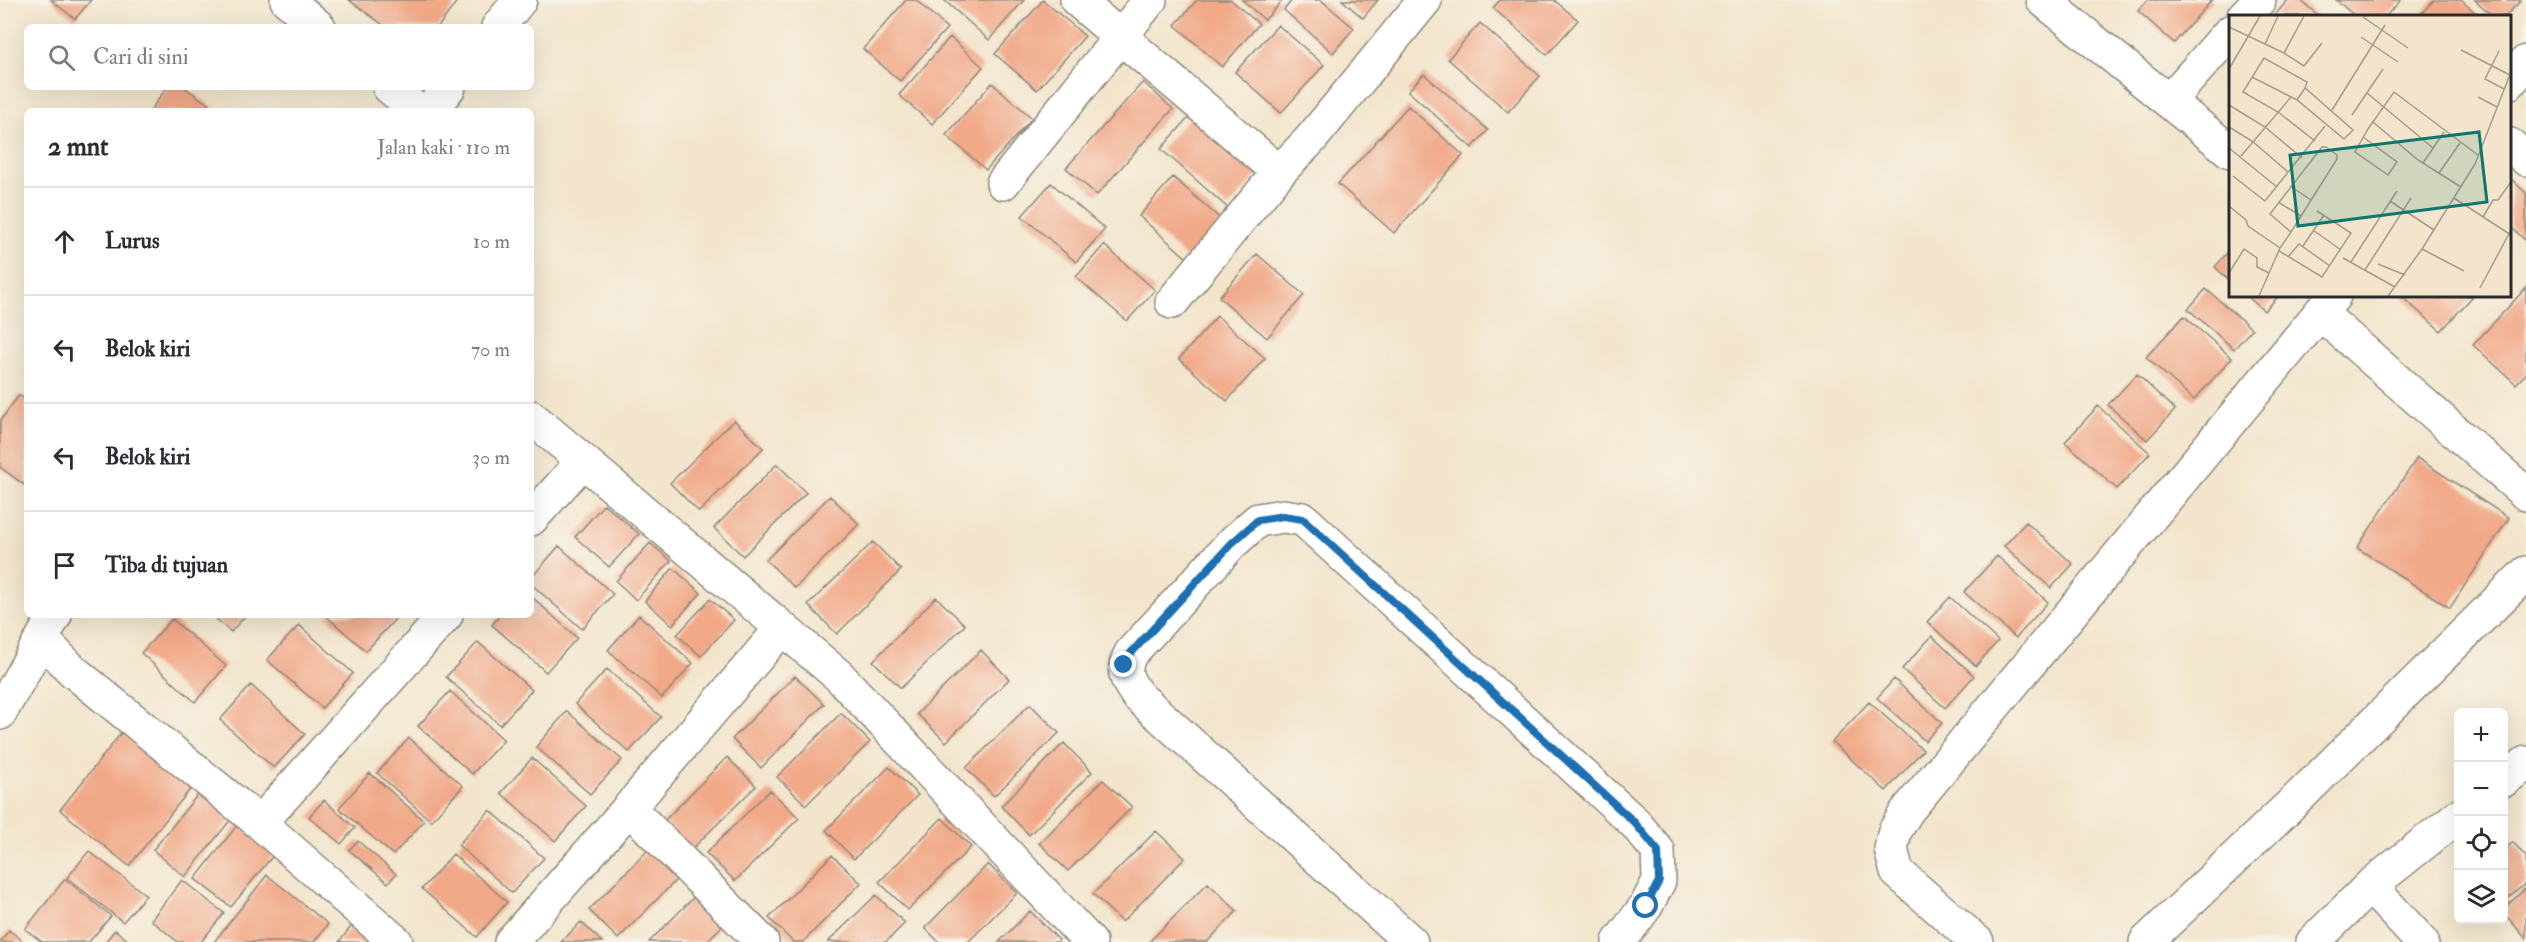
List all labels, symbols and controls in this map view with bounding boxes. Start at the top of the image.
inset map [2229,15,2511,297]
search box [24,24,534,90]
icon: search [45,41,78,74]
text: Cari di sini [93,43,189,71]
text: 2 mnt [48,131,109,163]
text: Jalan kaki · 110 m [377,135,510,160]
icon: ahead [48,225,81,258]
text: Lurus [105,227,159,255]
text: 10 m [473,229,510,254]
icon: left [48,333,81,366]
text: Belok kiri [105,335,190,363]
text: 70 m [471,337,510,362]
icon: left [48,441,81,474]
text: Belok kiri [105,443,190,471]
text: 30 m [472,445,510,470]
icon: arrive [48,549,81,582]
text: Tiba di tujuan [105,551,228,579]
route end [1110,651,1136,677]
map controls [2454,708,2508,924]
button: + [2454,708,2508,762]
button: − [2454,762,2508,816]
button: locate [2454,816,2508,870]
button: layers [2454,870,2508,924]
route start [1632,892,1658,918]

